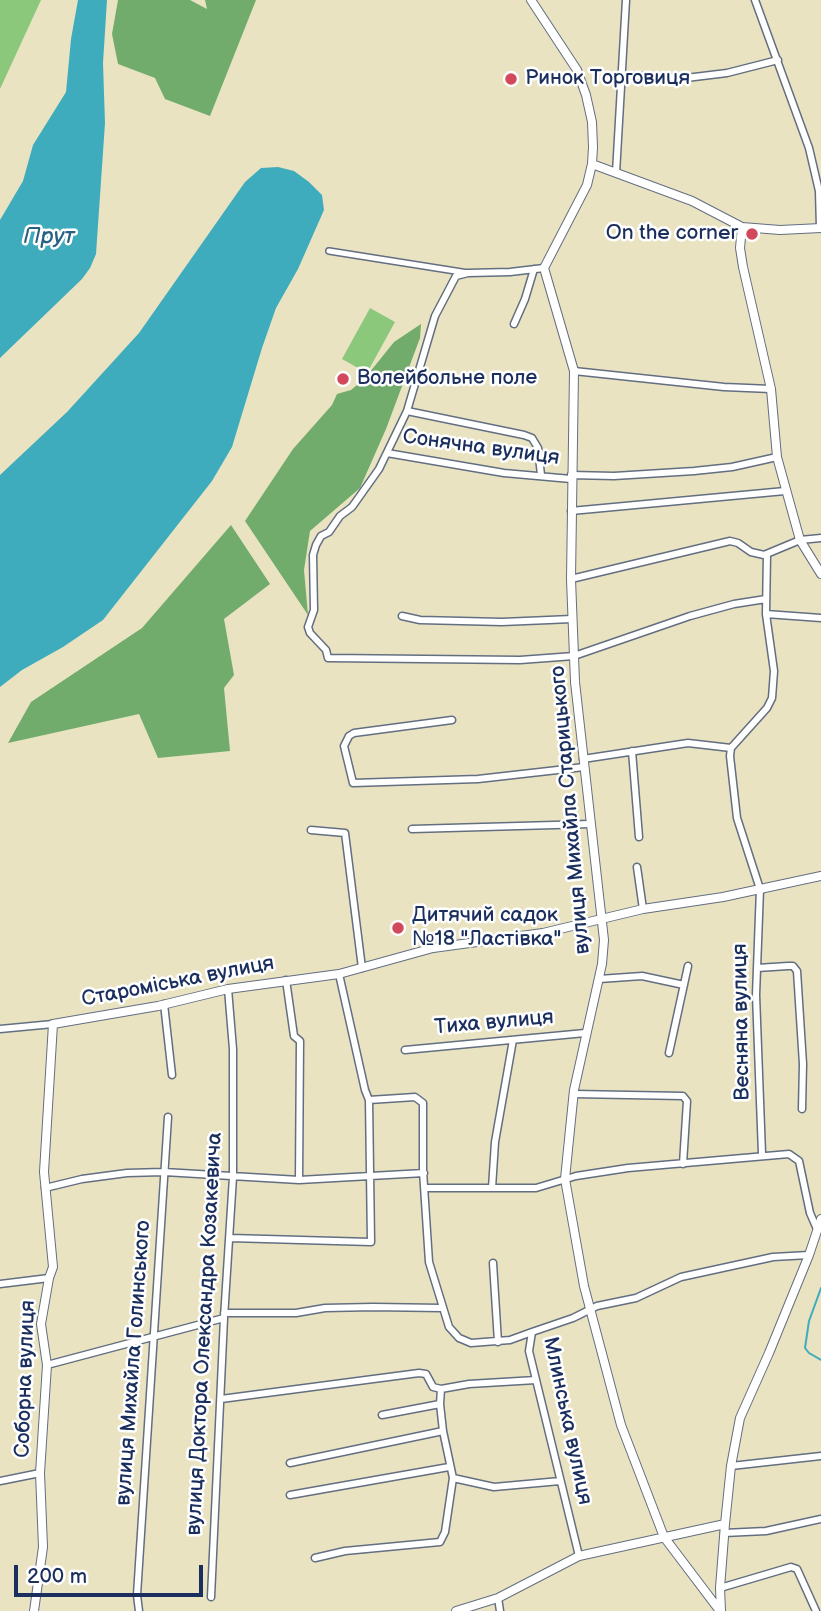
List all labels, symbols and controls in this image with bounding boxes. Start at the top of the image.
place label: Ринок Торговиця [525,66,690,92]
marker: Ринок Торговиця [503,71,519,87]
place label: On the corner [606,221,738,247]
water label: Прут [23,223,75,251]
marker: On the corner [744,226,760,242]
place label: Волейбольне поле [357,366,537,392]
marker: Волейбольне поле [335,371,351,387]
street label: Сонячна вулиця [401,425,561,471]
street label: вулиця Михайла Старицького [546,665,596,955]
place label: Дитячий садок №18 "Ластівка" [412,903,561,953]
marker: Дитячий садок №18 "Ластівка" [390,920,406,936]
street label: Весняна вулиця [728,943,756,1101]
street label: Староміська вулиця [80,951,276,1013]
street label: Тиха вулиця [433,1005,555,1041]
street label: вулиця Доктора Олександра Козакевича [182,1132,228,1536]
street label: вулиця Михайла Голинського [111,1219,157,1507]
street label: Соборна вулиця [11,1300,41,1458]
street label: Млинська вулиця [537,1335,597,1507]
scale bar [18,1552,206,1596]
text: 200 m [27,1564,87,1589]

